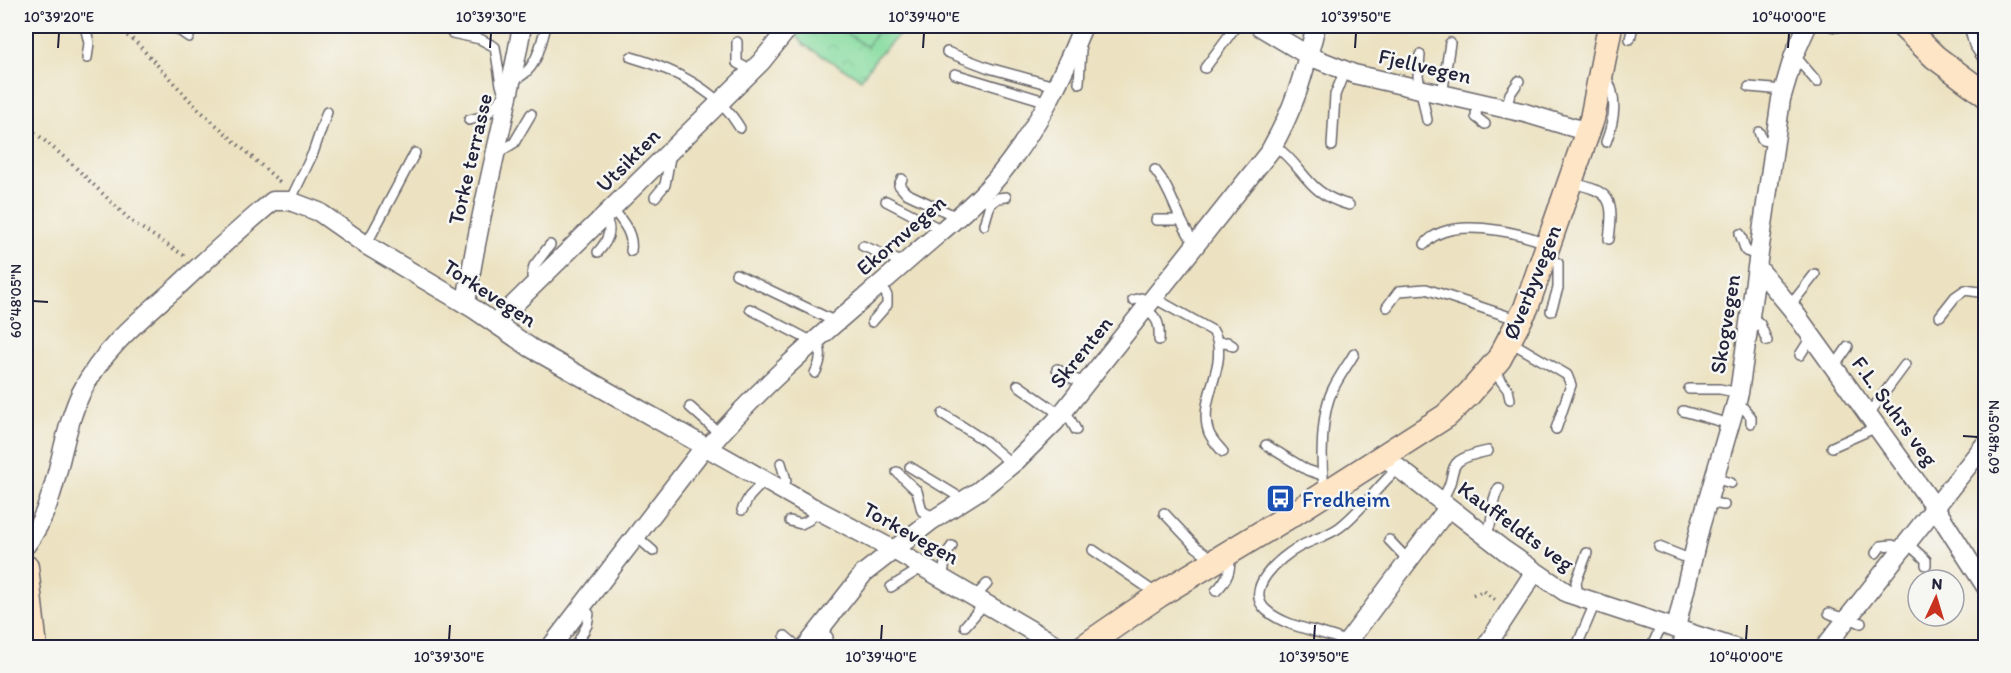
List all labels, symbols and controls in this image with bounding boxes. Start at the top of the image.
text: 10°39'20"E [24,8,94,26]
text: 10°39'30"E [456,8,526,26]
text: 10°39'40"E [888,8,960,26]
text: 10°39'50"E [1321,8,1391,26]
text: 10°40'00"E [1752,8,1826,26]
street label: Fjellvegen [1376,42,1475,90]
street label: Torke terrasse [442,91,498,227]
street label: Utsikten [590,122,666,198]
street label: Ekornvegen [851,188,952,281]
street label: Øverbyvegen [1497,220,1568,343]
street label: Torkevegen [438,253,542,333]
text: 60°48'05"N [7,264,25,338]
street label: Skogvegen [1704,272,1746,376]
street label: Skrenten [1044,310,1119,394]
street label: F.L. Suhrs veg [1846,351,1944,472]
text: 60°48'05"N [1985,400,2003,474]
street label: Kauffeldts veg [1453,475,1580,578]
bus stop icon: Fredheim [1265,483,1297,515]
place label: Fredheim [1302,486,1391,513]
street label: Torkevegen [858,495,964,571]
north arrow [1906,568,1966,628]
text: N [1931,574,1943,593]
text: 10°39'30"E [414,648,484,666]
text: 10°39'40"E [845,648,917,666]
text: 10°39'50"E [1279,648,1349,666]
text: 10°40'00"E [1709,648,1783,666]

